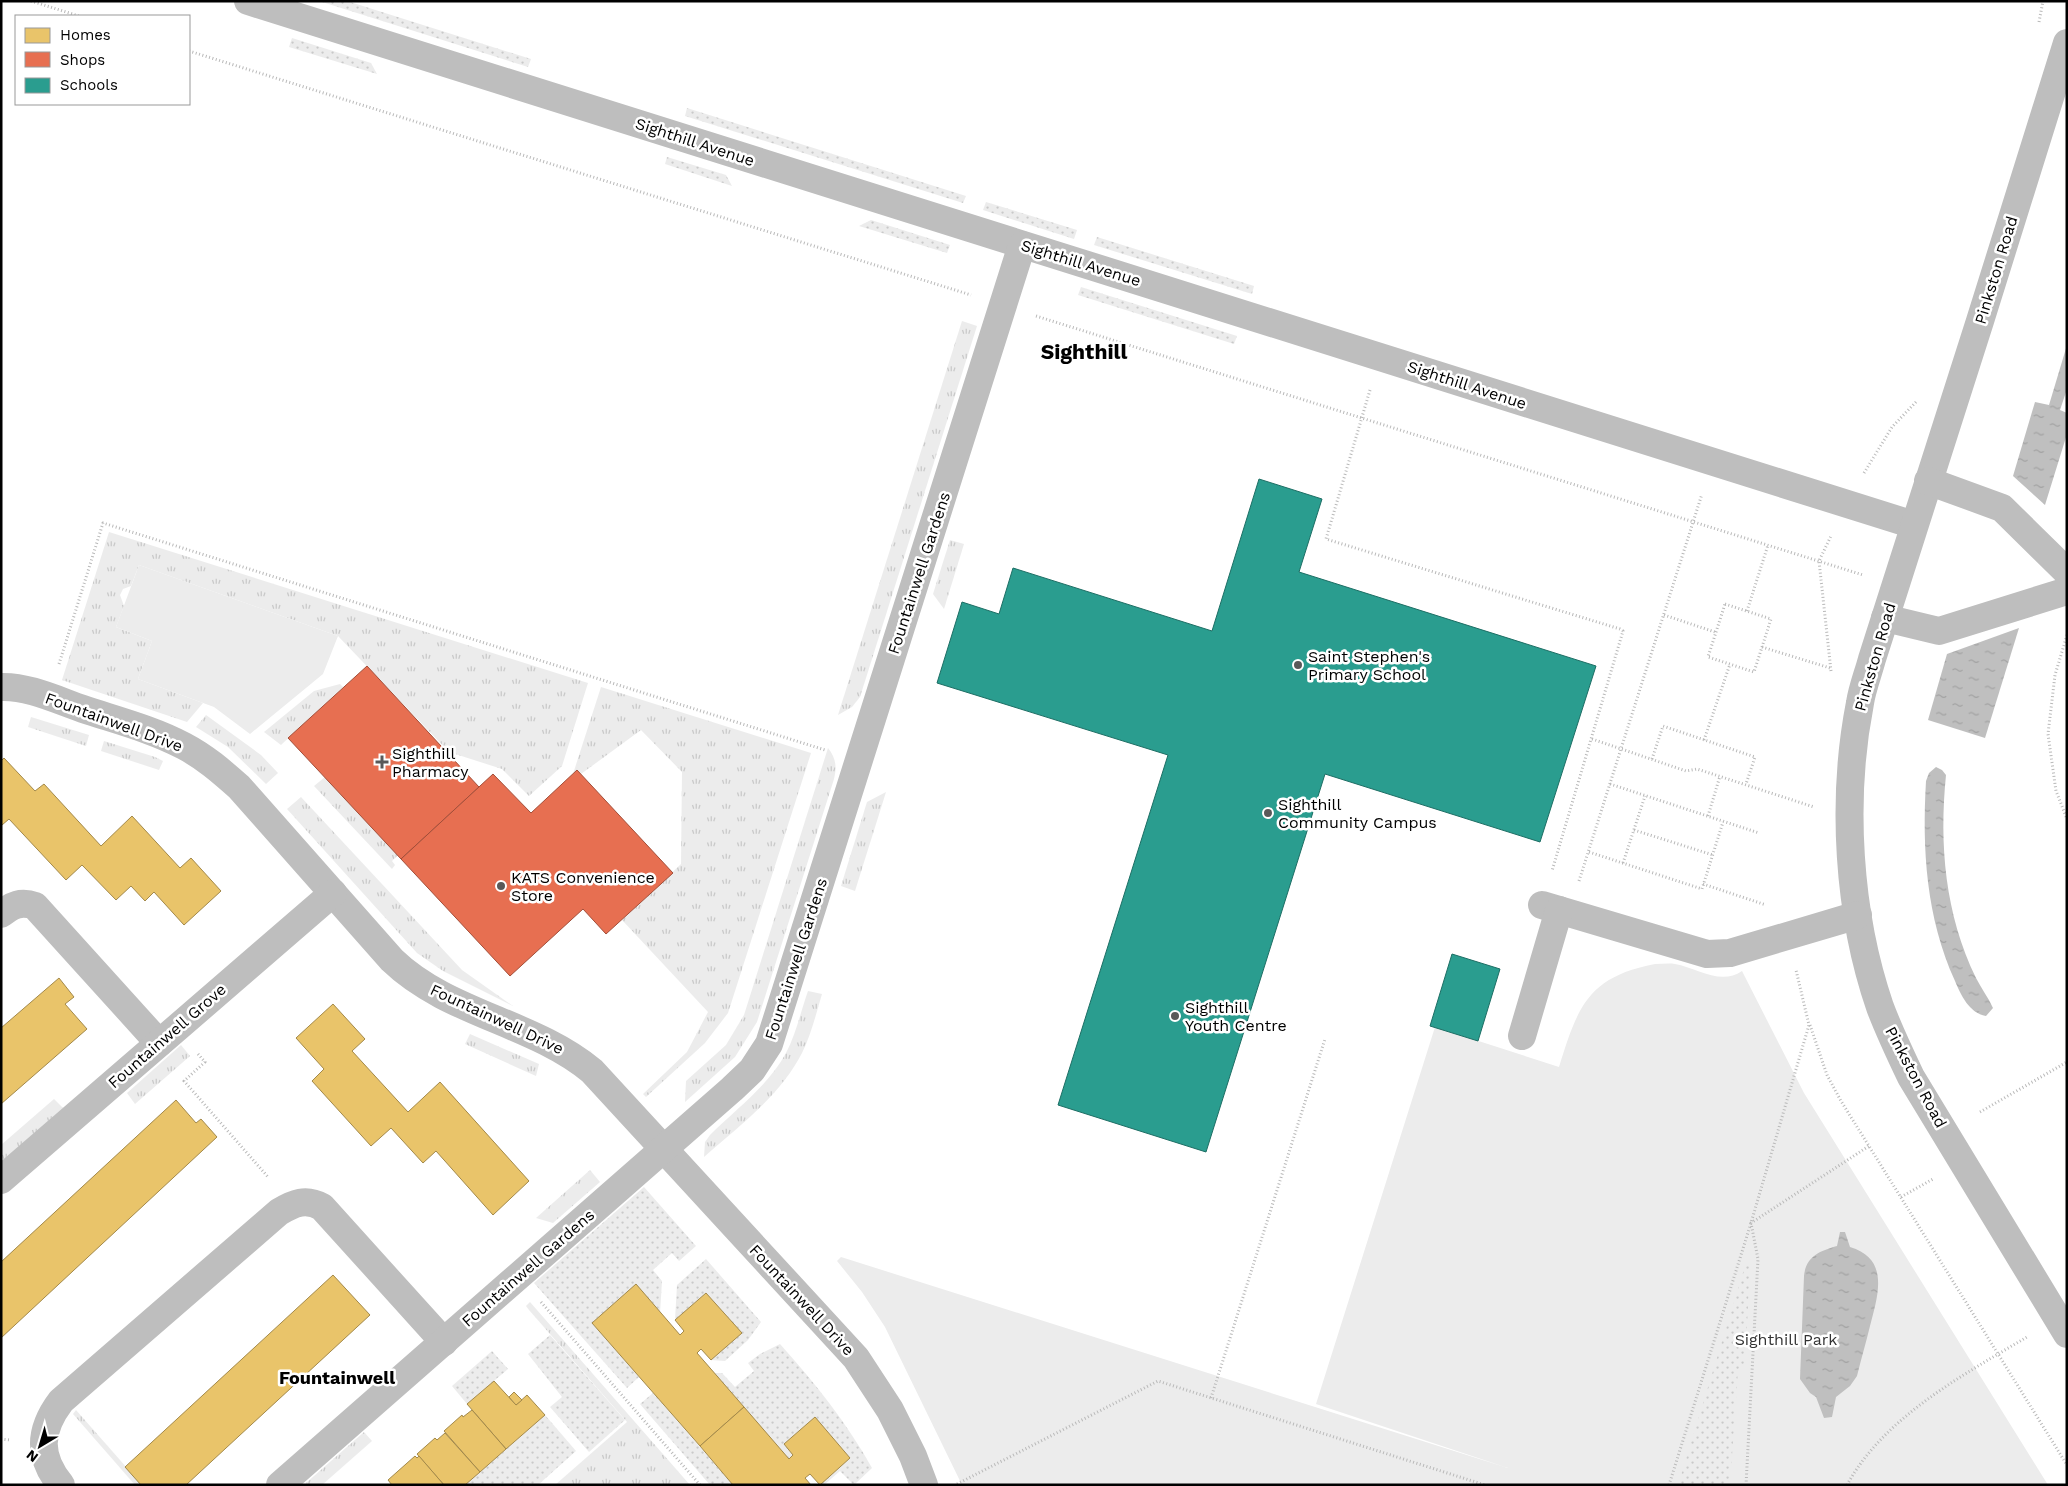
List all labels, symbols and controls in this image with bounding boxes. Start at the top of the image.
legend [15,15,190,105]
text: Homes [60,26,111,44]
text: Shops [60,51,105,69]
text: Schools [60,76,118,94]
street label: Sighthill Avenue [633,114,757,170]
street label: Pinkston Road [1971,214,2021,326]
street label: Sighthill Avenue [1019,236,1143,290]
district label: Sighthill [1041,339,1127,364]
street label: Sighthill Avenue [1405,357,1529,413]
street label: Fountainwell Gardens [884,489,954,657]
street label: Pinkston Road [1850,601,1900,713]
place label: Saint Stephen's Primary School [1308,647,1430,684]
marker: Saint Stephen's Primary School [1292,659,1304,671]
street label: Fountainwell Drive [43,688,185,756]
place label: Sighthill Pharmacy [392,744,469,781]
marker: Sighthill Pharmacy [376,756,388,768]
place label: Sighthill Community Campus [1278,795,1437,832]
marker: Sighthill Community Campus [1262,807,1274,819]
place label: KATS Convenience Store [511,868,655,905]
street label: Fountainwell Gardens [761,875,831,1043]
marker: KATS Convenience Store [495,880,507,892]
street label: Fountainwell Grove [104,980,230,1092]
street label: Fountainwell Drive [427,980,567,1058]
place label: Sighthill Youth Centre [1185,998,1287,1035]
marker: Sighthill Youth Centre [1169,1010,1181,1022]
street label: Pinkston Road [1881,1023,1951,1131]
street label: Fountainwell Gardens [458,1205,598,1331]
street label: Fountainwell Drive [746,1241,858,1359]
park label: Sighthill Park [1735,1330,1837,1349]
district label: Fountainwell [279,1367,395,1388]
north arrow [15,1421,65,1471]
text: N [23,1447,41,1466]

